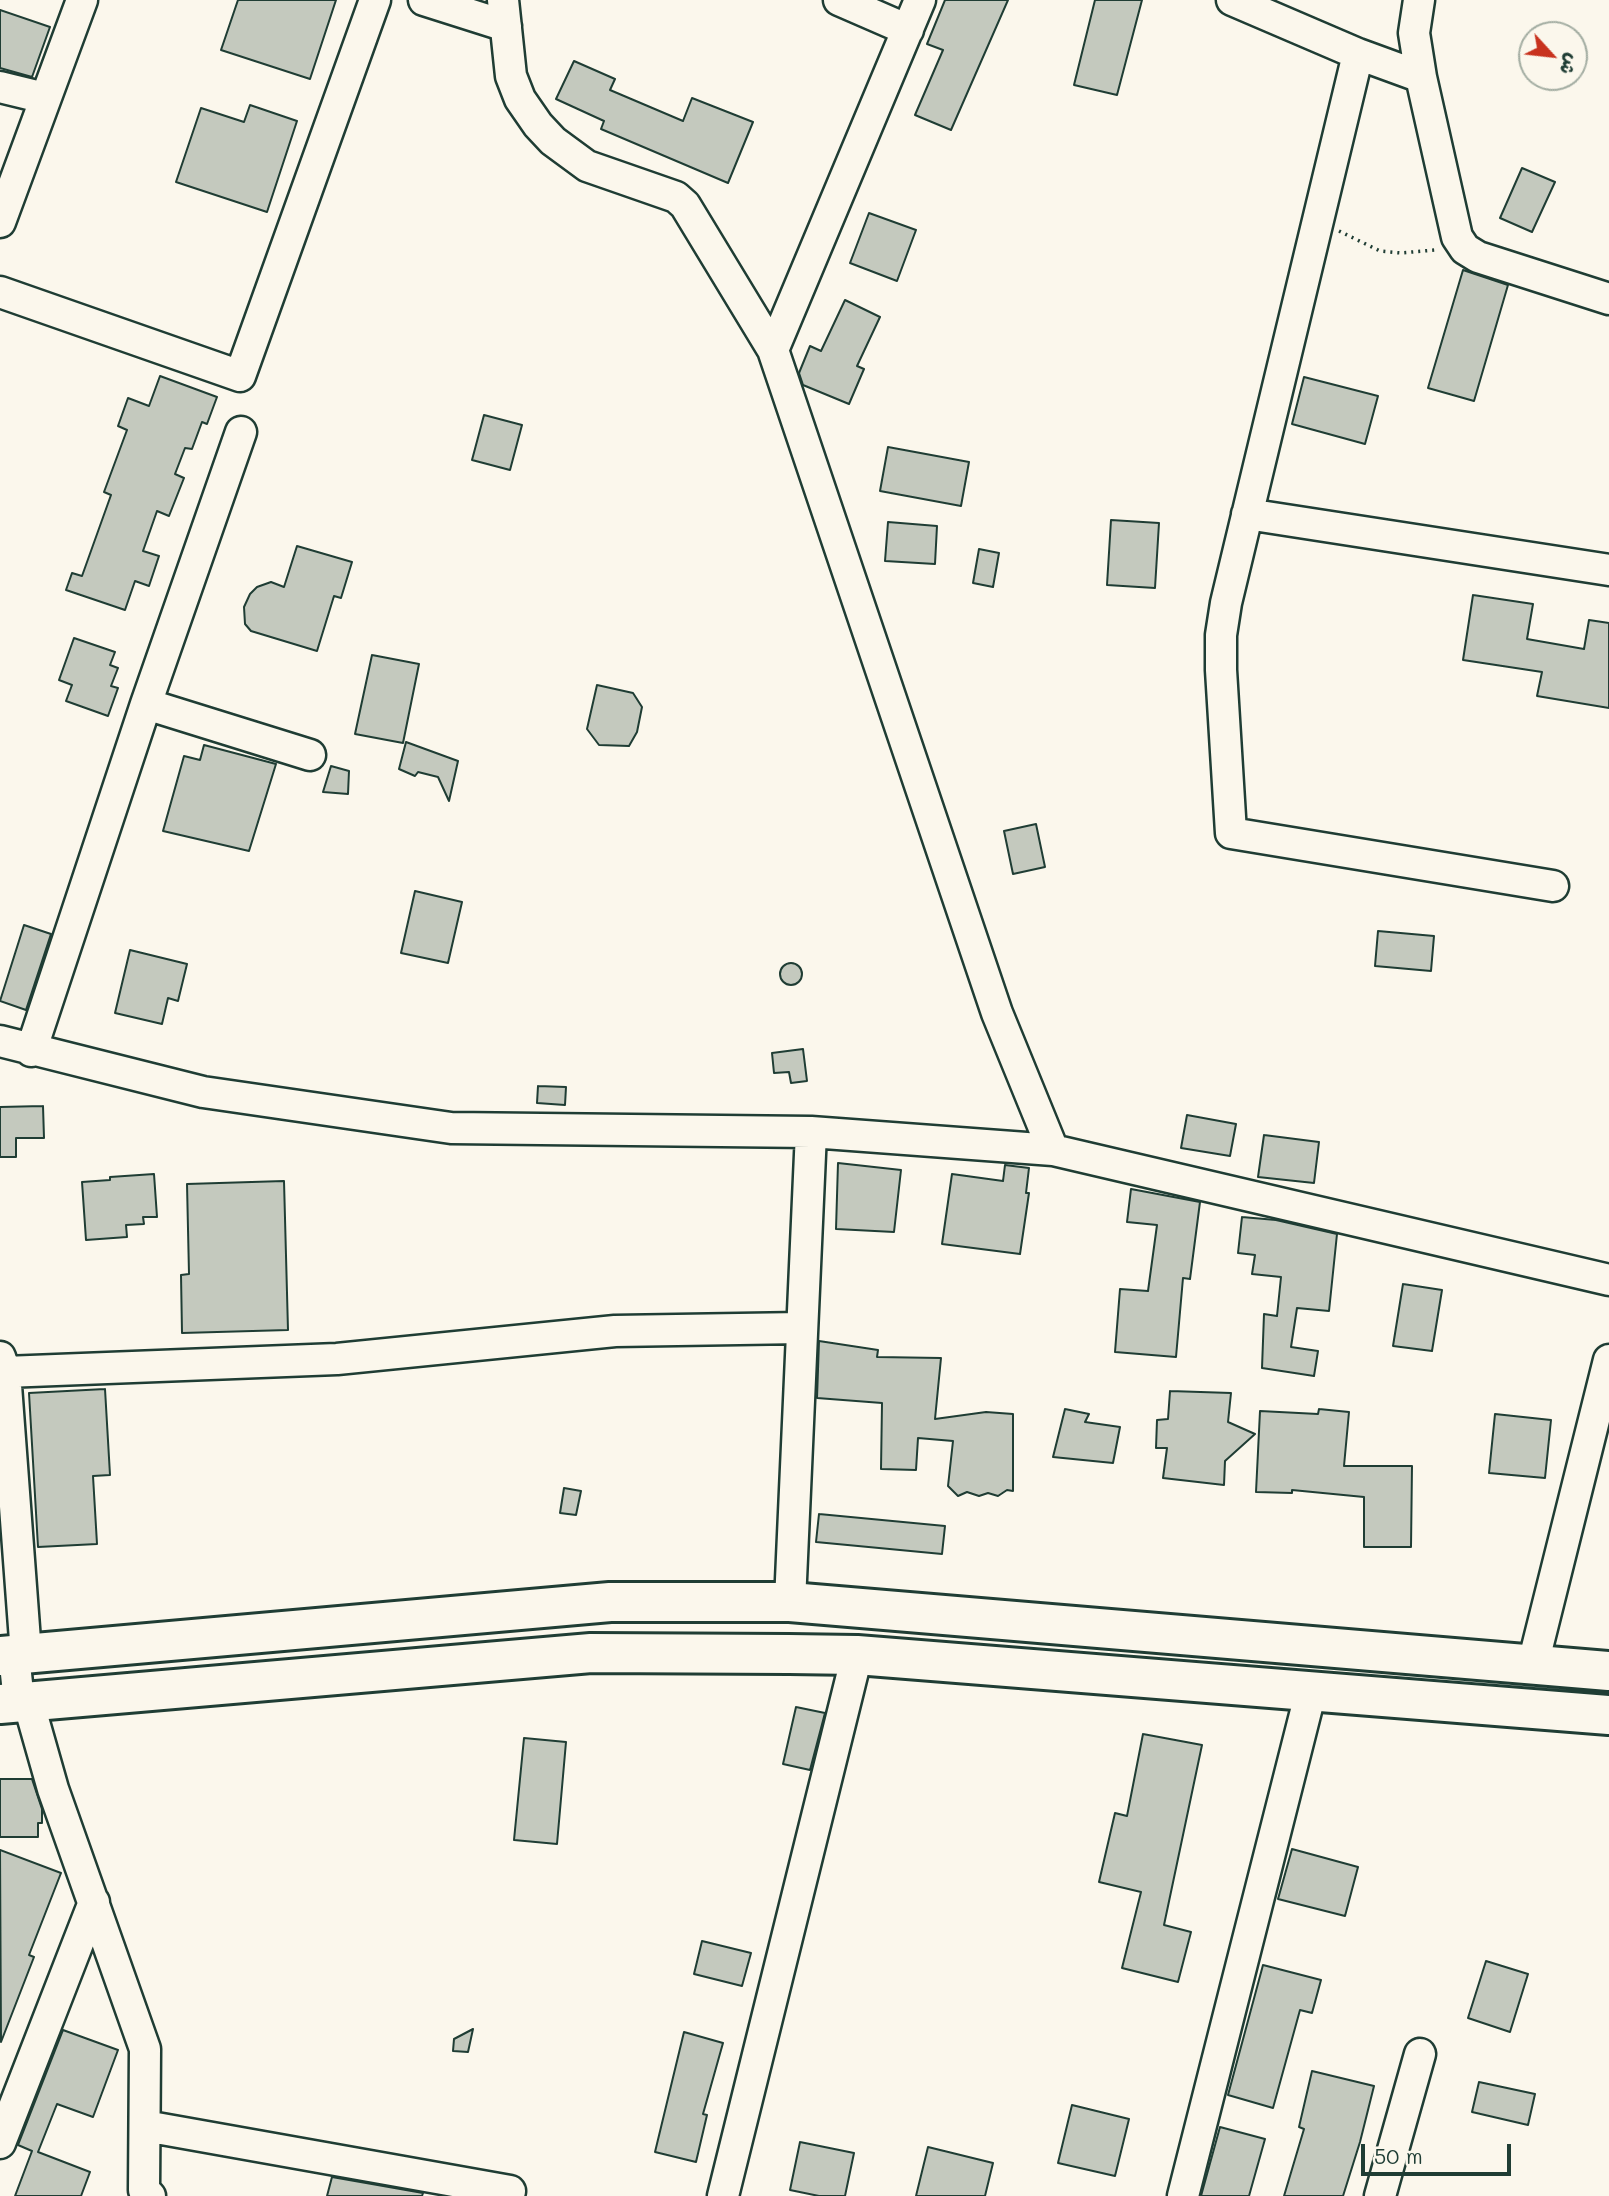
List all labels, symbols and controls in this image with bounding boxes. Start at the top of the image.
north arrow [1518,21,1588,91]
text: ش [1554,50,1586,80]
scale bar [1364,2130,1514,2174]
text: 50 m [1374,2142,1423,2169]

